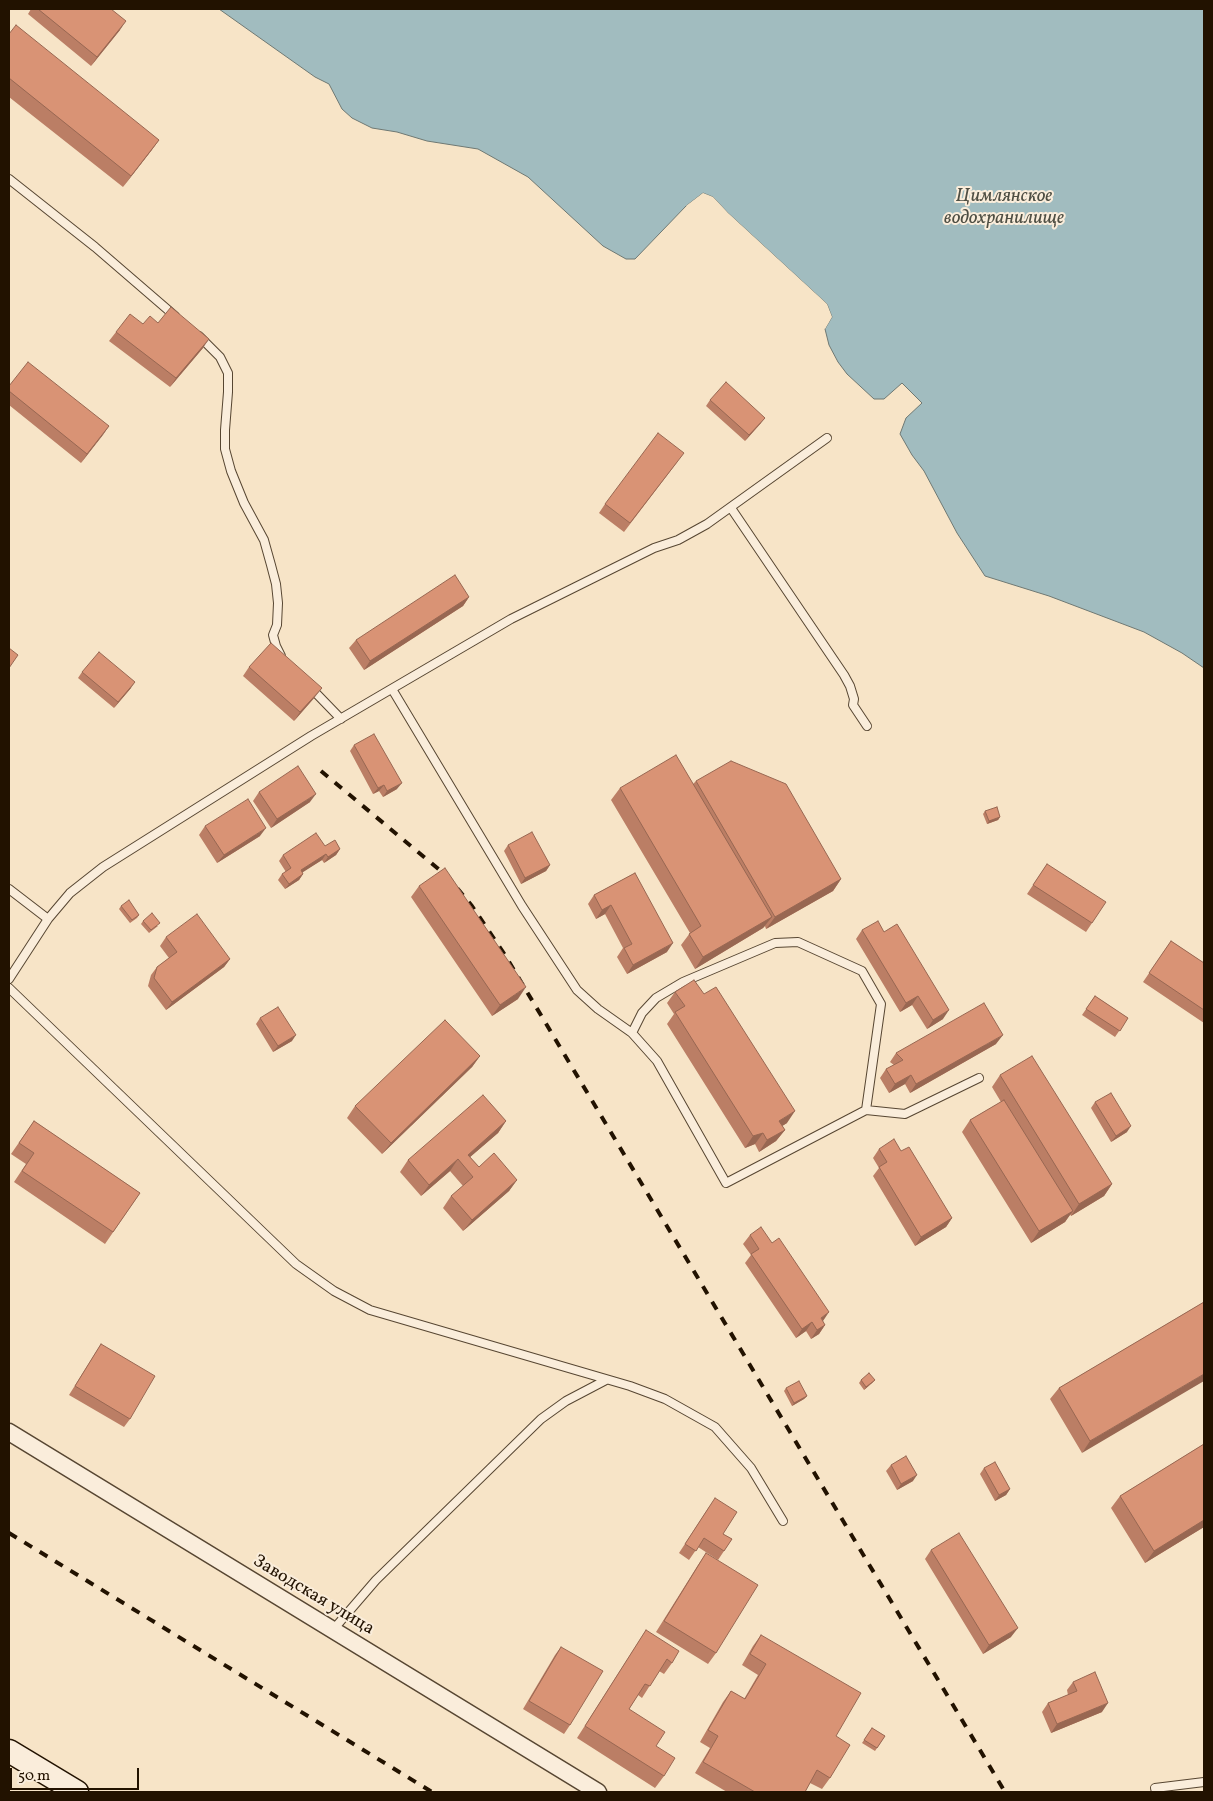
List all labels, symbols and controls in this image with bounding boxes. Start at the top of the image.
water label: Цимлянское водохранилище [944,187,1064,231]
street label: Заводская улица [248,1551,378,1641]
scale bar [12,1758,141,1790]
text: 50 m [18,1766,50,1787]

